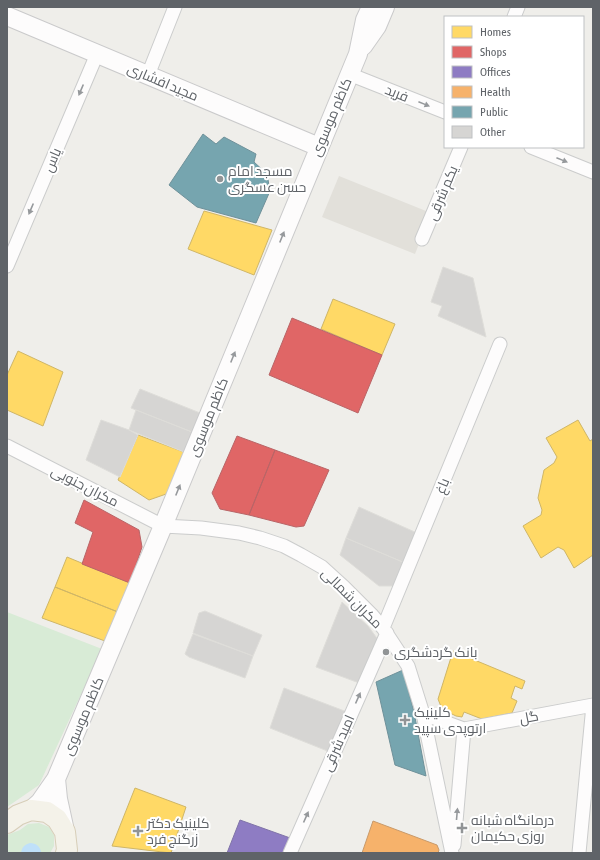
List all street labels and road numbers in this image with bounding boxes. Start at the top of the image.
street label: مجید افشاری [125,60,201,104]
street label: کاظم موسوی [307,75,357,159]
street label: فرید [383,81,411,105]
street label: یاس [40,145,64,175]
street label: یکم شرقی [423,163,463,223]
street label: کاظم موسوی [185,375,233,460]
street label: مکران جنوبی [49,462,121,510]
street label: باغ [432,476,453,497]
street label: مکران شمالی [318,564,386,632]
street label: کاظم موسوی [59,674,109,758]
street label: گل [518,707,540,727]
street label: امید شرقی [319,712,357,774]

